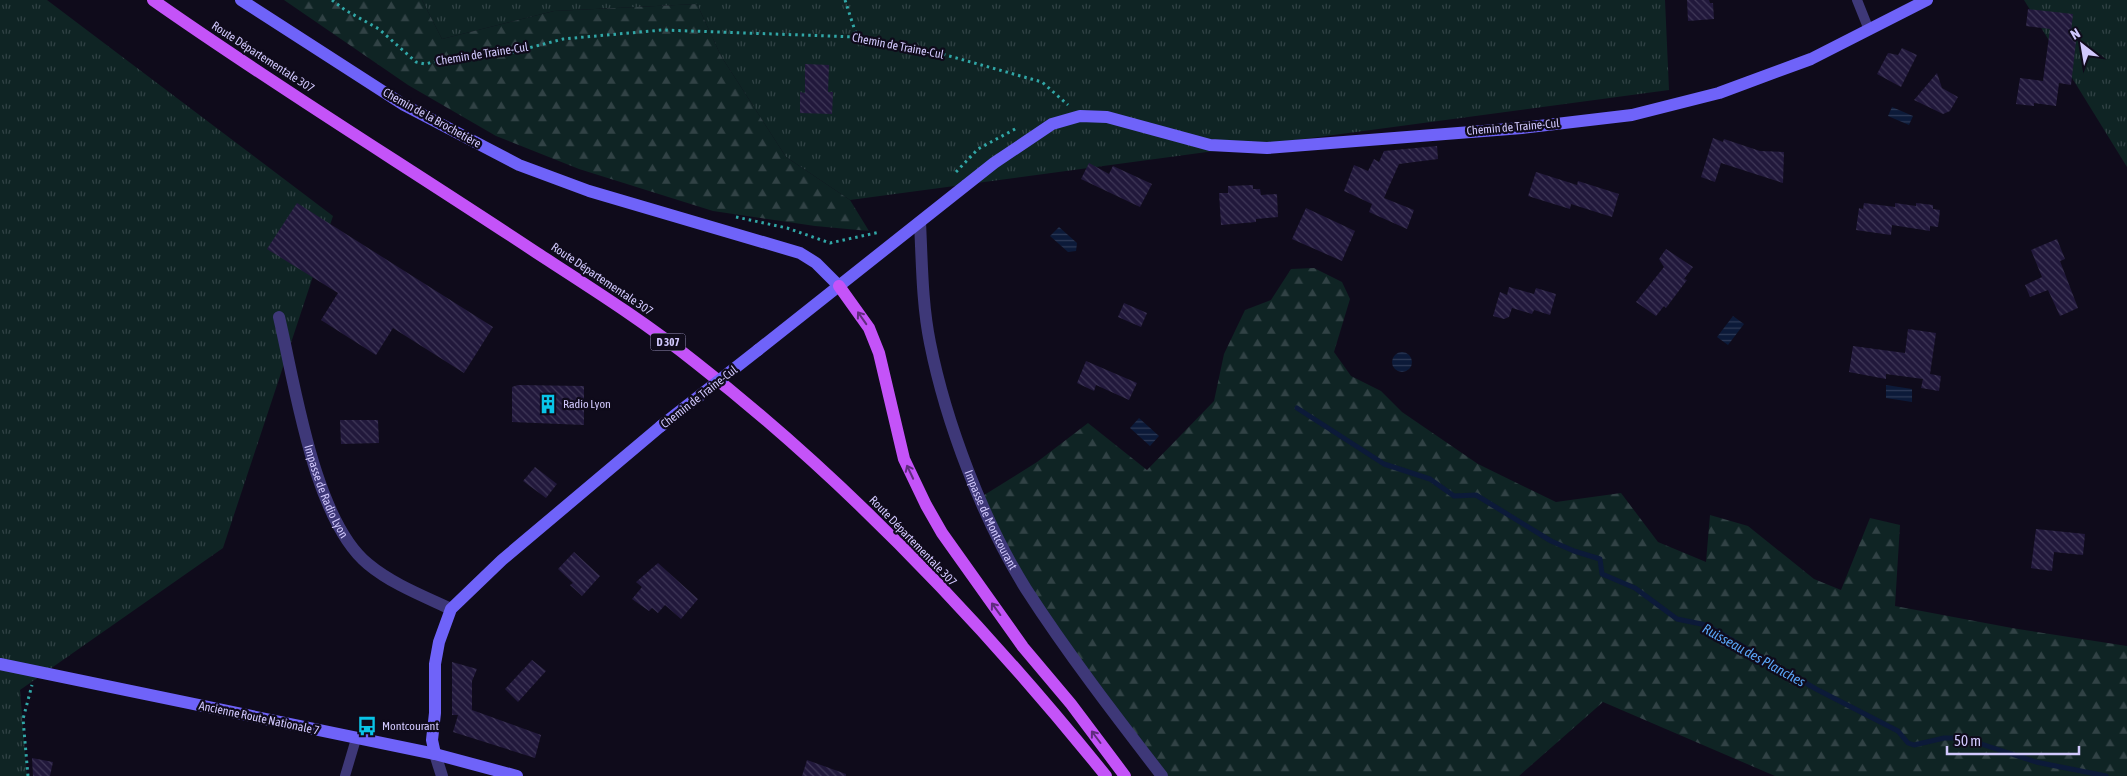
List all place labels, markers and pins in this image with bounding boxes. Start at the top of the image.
building icon: Radio Lyon [537,393,559,415]
place label: Radio Lyon [563,397,611,411]
bus stop icon: Montcourant [356,715,378,737]
place label: Montcourant [382,719,439,733]

